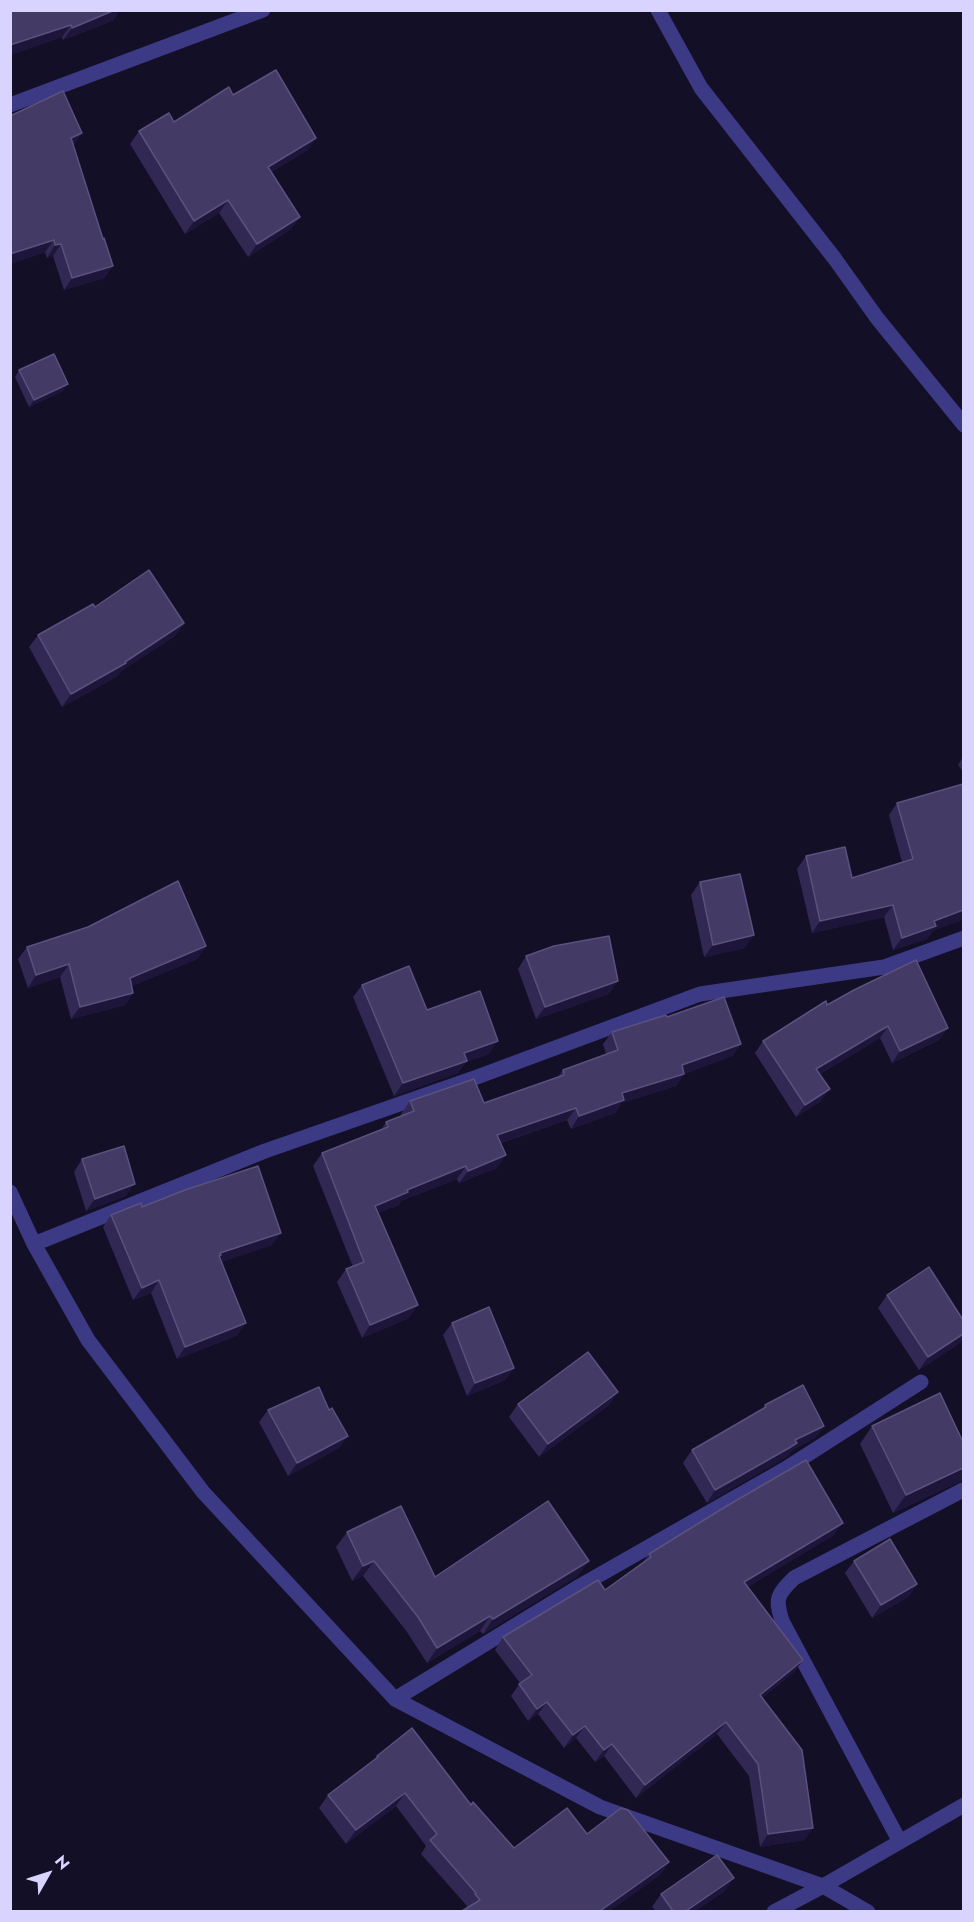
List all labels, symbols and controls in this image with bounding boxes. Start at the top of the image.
north arrow [18,1844,78,1904]
text: N [49,1850,75,1875]

